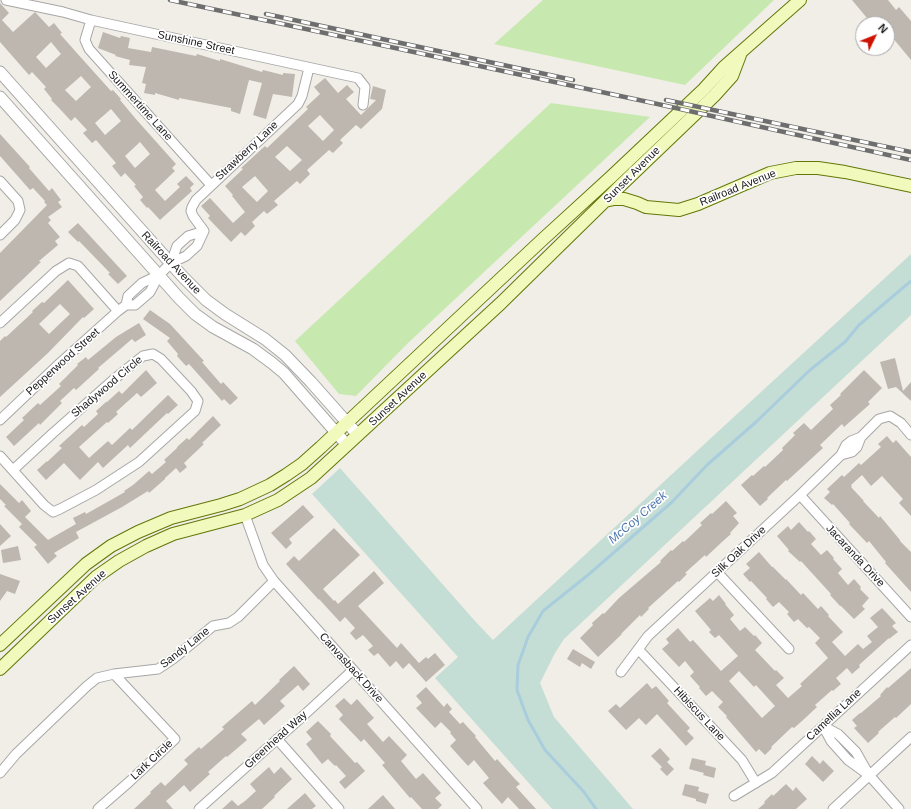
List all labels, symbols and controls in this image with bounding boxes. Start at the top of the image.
north arrow [855,16,895,56]
text: N [876,21,890,35]
street label: Sunshine Street [156,28,236,58]
street label: Summertime Lane [105,68,175,144]
street label: Strawberry Lane [213,119,281,183]
street label: Sunset Avenue [601,144,663,206]
street label: Railroad Avenue [698,167,778,209]
street label: Railroad Avenue [139,229,203,297]
street label: Pepperwood Street [24,326,102,398]
street label: Shadywood Circle [69,353,145,421]
street label: Sunset Avenue [366,369,430,429]
water label: McCoy Creek [606,489,670,547]
street label: Jacaranda Drive [823,522,887,590]
street label: Silk Oak Drive [709,523,769,581]
street label: Sunset Avenue [45,567,109,627]
street label: Sandy Lane [158,625,212,671]
street label: Canvasback Drive [316,630,386,706]
street label: Hibiscus Lane [671,684,727,744]
street label: Camellia Lane [804,686,864,744]
street label: Greenhead Way [242,708,310,772]
street label: Lark Circle [128,737,176,783]

